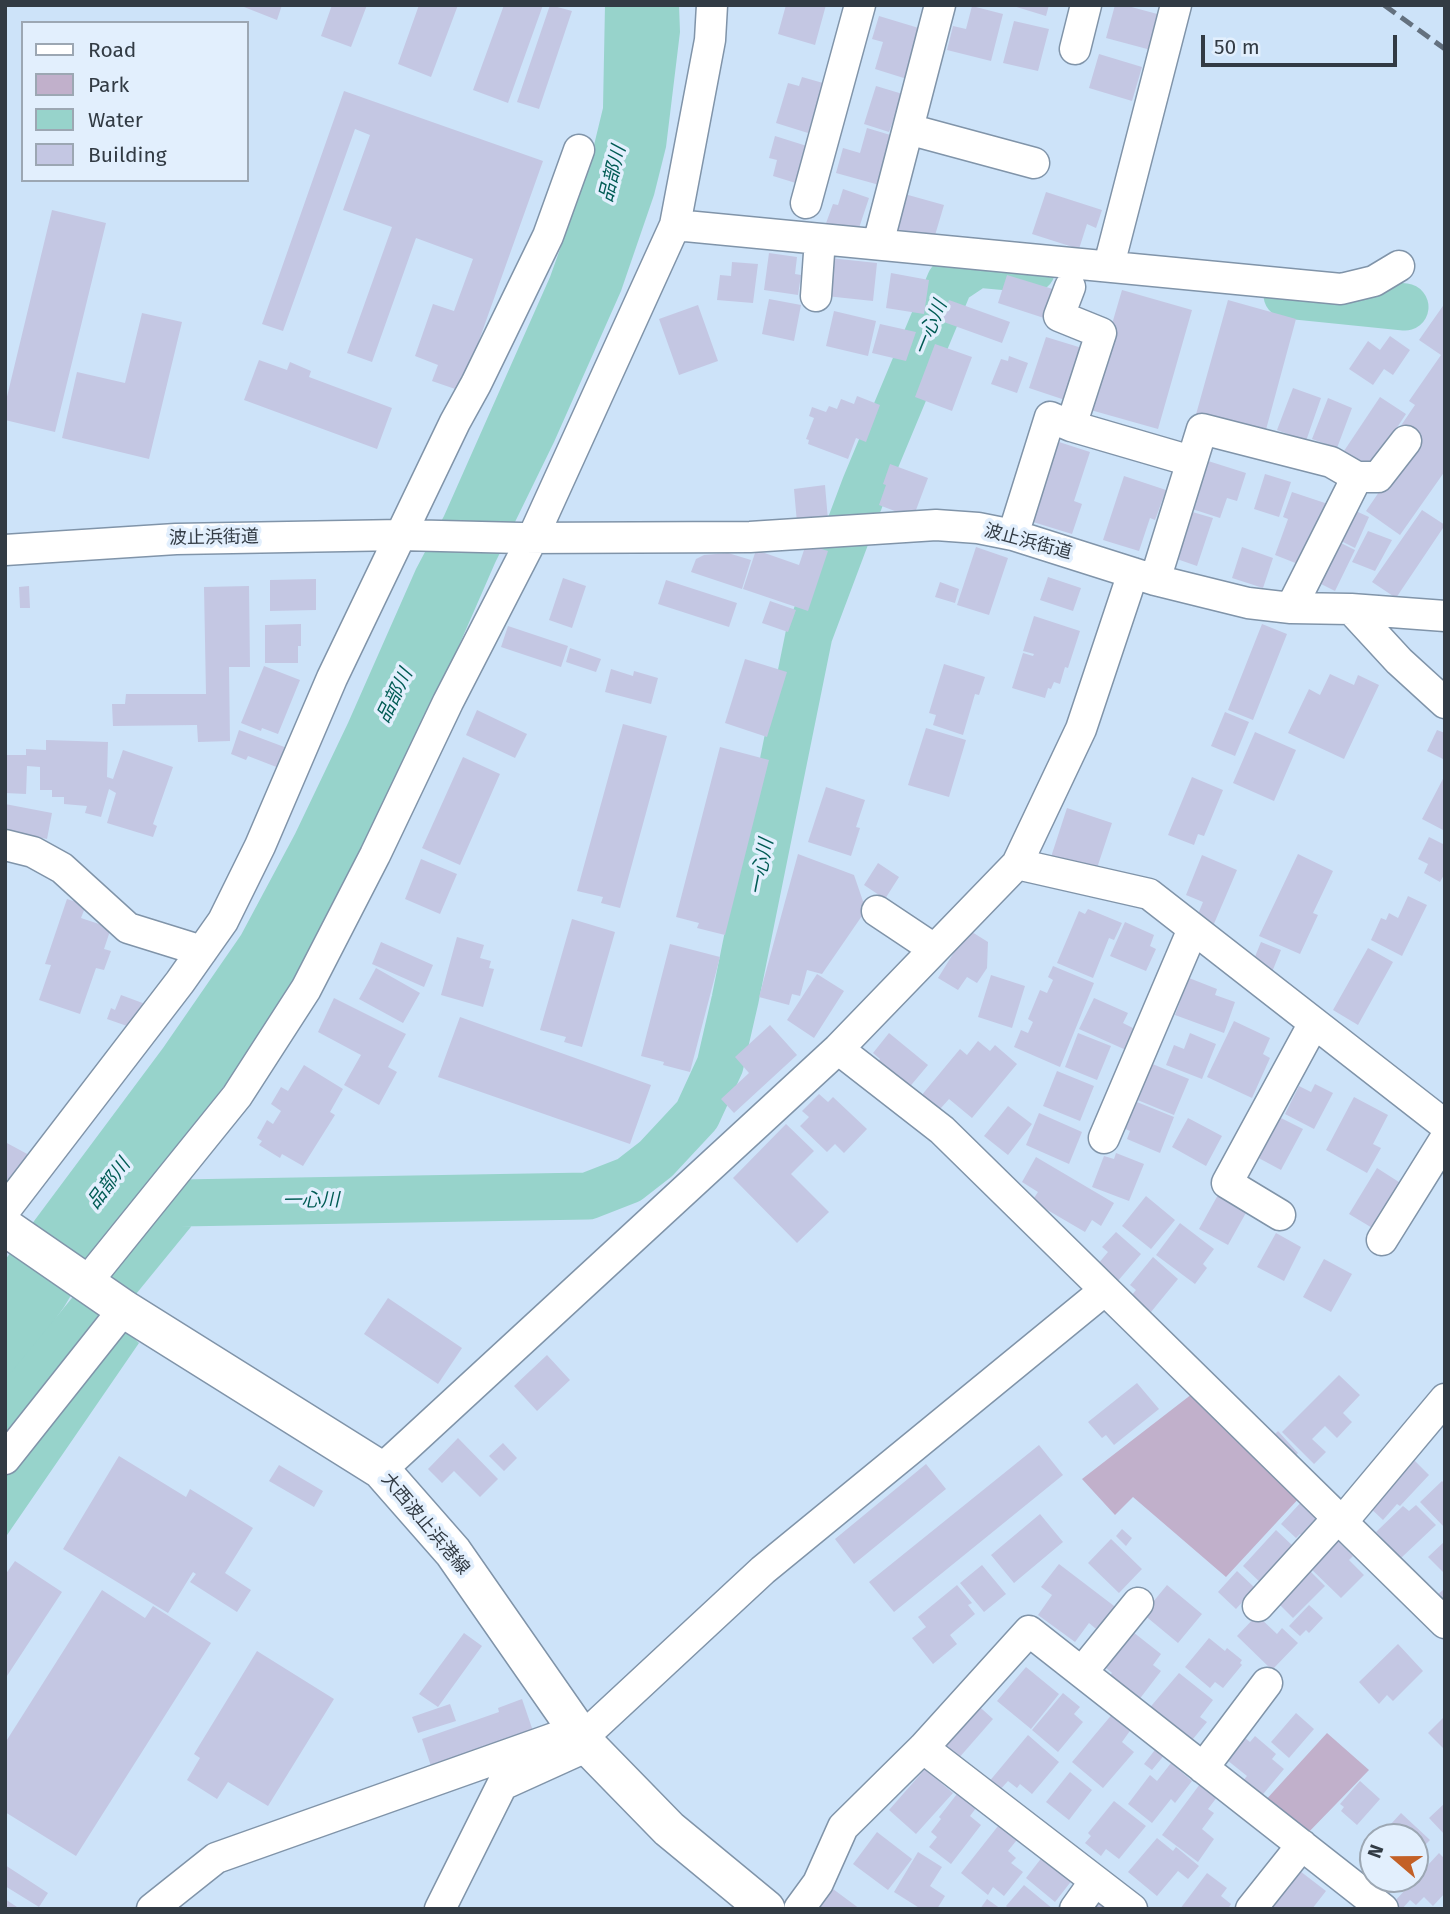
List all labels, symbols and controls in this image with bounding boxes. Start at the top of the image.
legend [21,21,248,182]
scale bar [1205,21,1401,65]
text: 50 m [1214,34,1260,60]
text: Road [88,37,136,63]
text: Park [88,72,129,98]
text: Water [88,107,143,133]
text: Building [88,142,167,168]
water label: 品部川 [595,144,631,204]
water label: 一心川 [910,297,952,359]
street label: 波止浜街道 [982,520,1074,564]
street label: 波止浜街道 [169,526,259,550]
water label: 品部川 [372,665,418,727]
water label: 一心川 [745,837,779,897]
water label: 品部川 [83,1154,135,1214]
water label: 一心川 [282,1189,340,1213]
street label: 大西波止浜港線 [376,1469,474,1579]
north arrow [1359,1823,1429,1893]
text: N [1363,1841,1389,1861]

